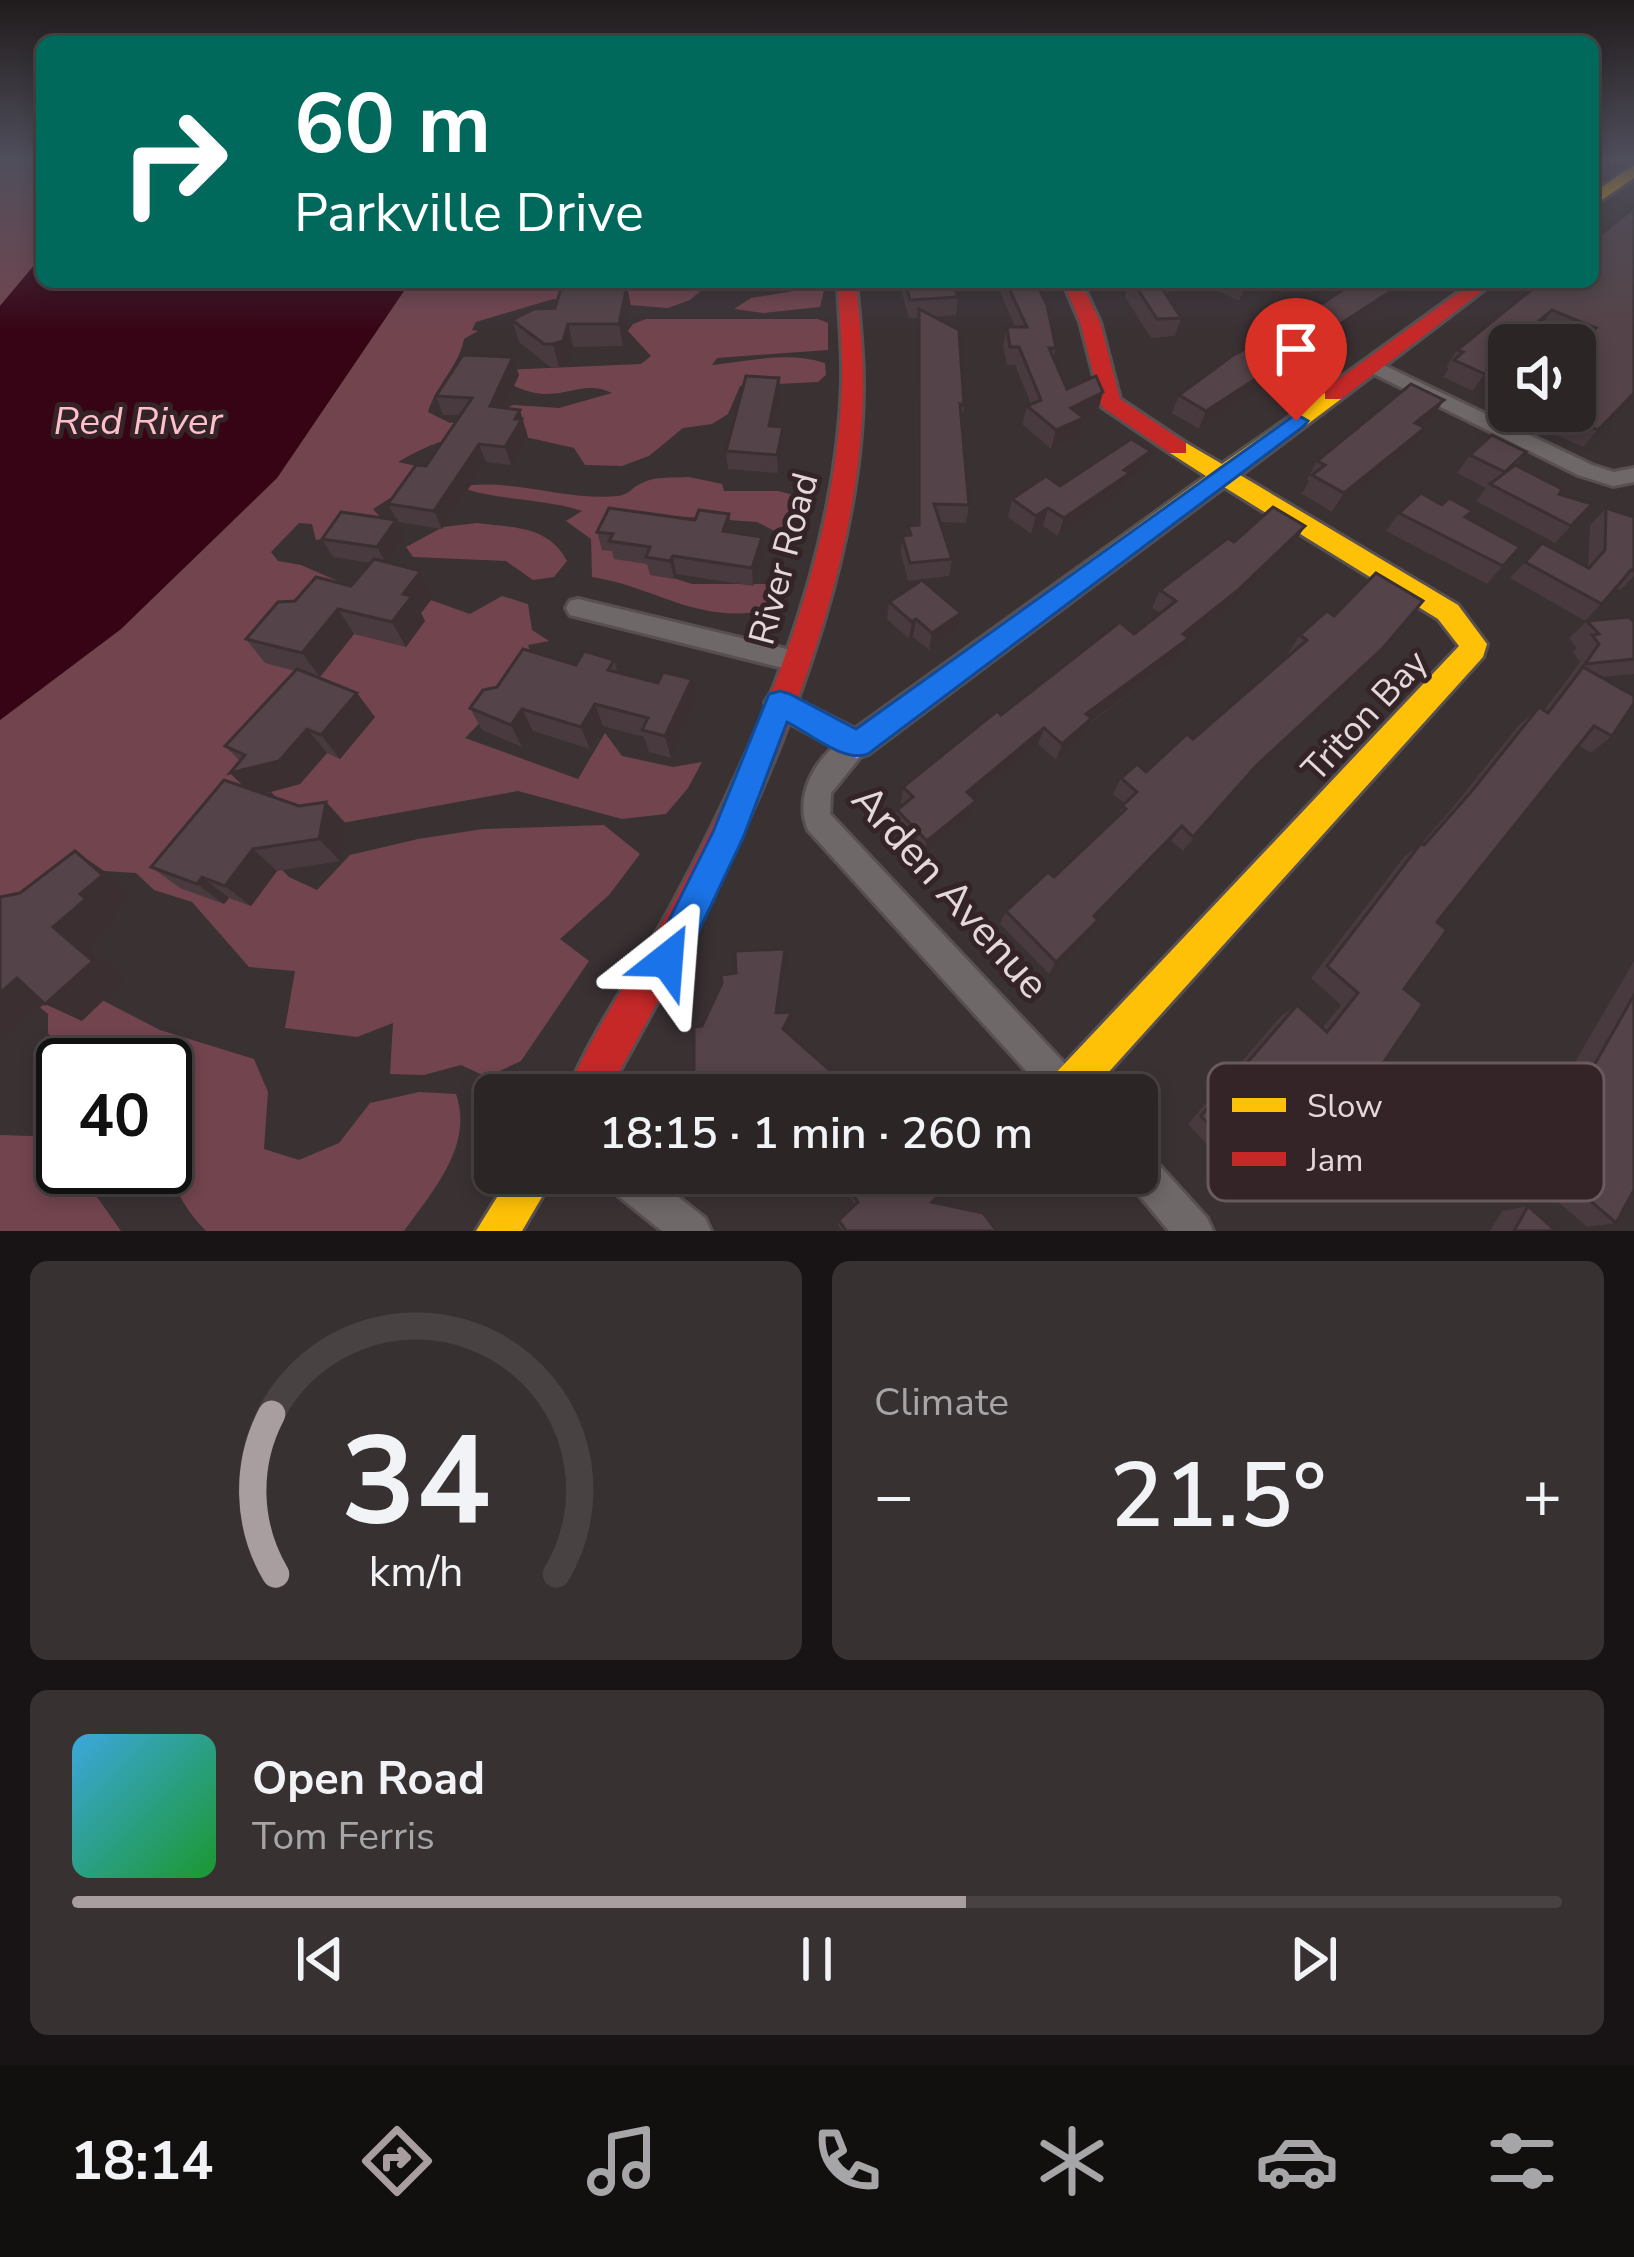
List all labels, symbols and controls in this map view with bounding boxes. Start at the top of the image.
text: 60 m [294,67,491,182]
icon: right [96,84,252,240]
text: Parkville Drive [294,176,644,250]
pin [1245,298,1347,421]
icon: arrive [1263,316,1329,382]
map controls [1488,324,1596,432]
button: sound [1488,324,1596,432]
water label: Red River [54,395,223,448]
street label: River Road [738,468,830,650]
street label: Triton Bay [1291,639,1439,793]
street label: Arden Avenue [839,773,1061,1011]
position arrow [604,897,730,1023]
speed limit sign: 40 [36,1038,192,1194]
legend [1208,1063,1604,1201]
text: Slow [1307,1084,1383,1129]
text: 18:15 · 1 min · 260 m [599,1103,1033,1164]
text: Jam [1306,1138,1363,1183]
text: Climate [874,1376,1009,1429]
text: 34 [341,1397,491,1567]
text: 21.5° [1109,1435,1327,1558]
text: − [874,1451,914,1541]
text: + [1522,1451,1562,1541]
text: km/h [369,1542,463,1600]
text: Open Road [252,1749,485,1810]
text: Tom Ferris [252,1810,435,1863]
icon: previous [287,1926,353,1992]
icon: pause [784,1926,850,1992]
icon: next [1281,1926,1347,1992]
icon: directions [355,2119,439,2203]
icon: music [580,2119,664,2203]
icon: phone [805,2119,889,2203]
icon: climate [1030,2119,1114,2203]
icon: car [1255,2119,1339,2203]
icon: filters [1480,2119,1564,2203]
text: 18:14 [71,2124,214,2198]

